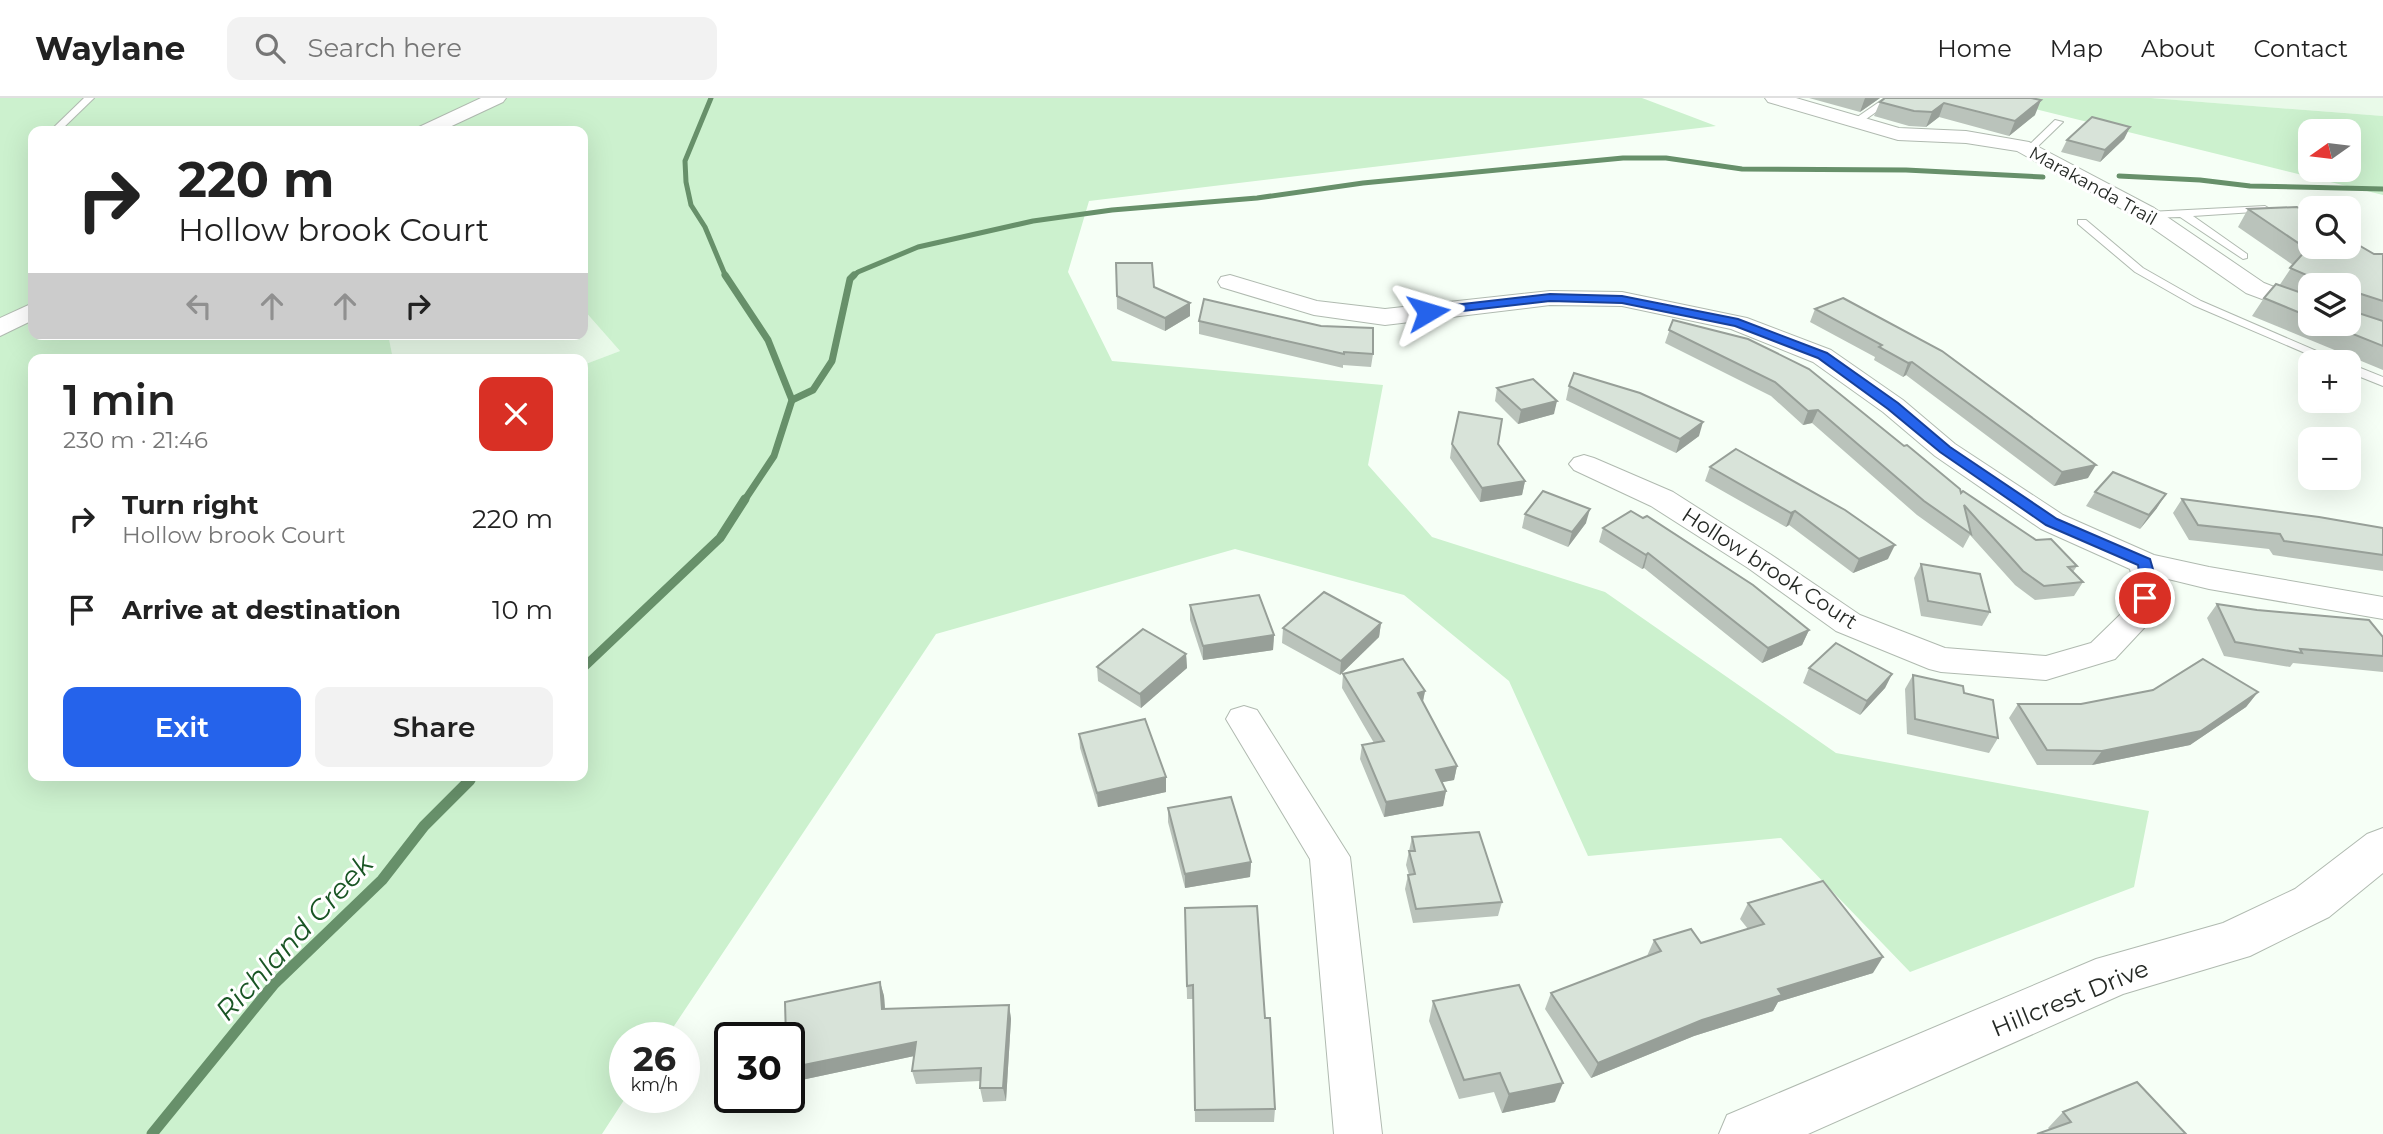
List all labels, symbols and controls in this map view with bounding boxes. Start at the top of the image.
search box [227,17,717,80]
text: Waylane [35,28,185,68]
icon: search [251,29,289,67]
text: Search here [307,32,462,64]
text: Home [1937,34,2012,63]
text: Map [2050,34,2103,63]
text: About [2141,34,2215,63]
text: Contact [2253,34,2348,63]
north arrow [2298,119,2361,182]
map controls [2298,119,2361,490]
street label: Marakanda Trail [2025,142,2161,230]
text: 220 m [178,150,334,209]
icon: right [63,154,154,245]
button: search [2298,196,2361,259]
text: Hollow brook Court [178,210,489,249]
button: layers [2298,273,2361,336]
position arrow [1391,275,1465,349]
icon: left [180,287,218,325]
icon: ahead [253,287,291,325]
icon: ahead [326,287,364,325]
icon: right [399,287,437,325]
button: + [2298,350,2361,413]
text: 1 min [63,374,176,426]
button: close [479,377,553,451]
text: 230 m · 21:46 [63,426,208,454]
button: − [2298,427,2361,490]
text: Turn right [122,489,258,521]
icon: right [63,500,101,538]
street label: Hollow brook Court [1678,502,1862,634]
text: 220 m [472,503,553,535]
text: Hollow brook Court [122,521,346,549]
pin [2115,568,2175,628]
icon: arrive [2126,579,2164,617]
icon: arrive [63,591,101,629]
text: Arrive at destination [122,594,401,626]
text: 10 m [492,594,553,626]
button: Exit [63,687,301,767]
button: Share [315,687,553,767]
water label: Richland Creek [208,846,381,1027]
street label: Hillcrest Drive [1987,953,2153,1043]
speed limit sign: 30 [714,1022,805,1113]
text: 26 [633,1037,676,1080]
text: km/h [630,1074,679,1096]

